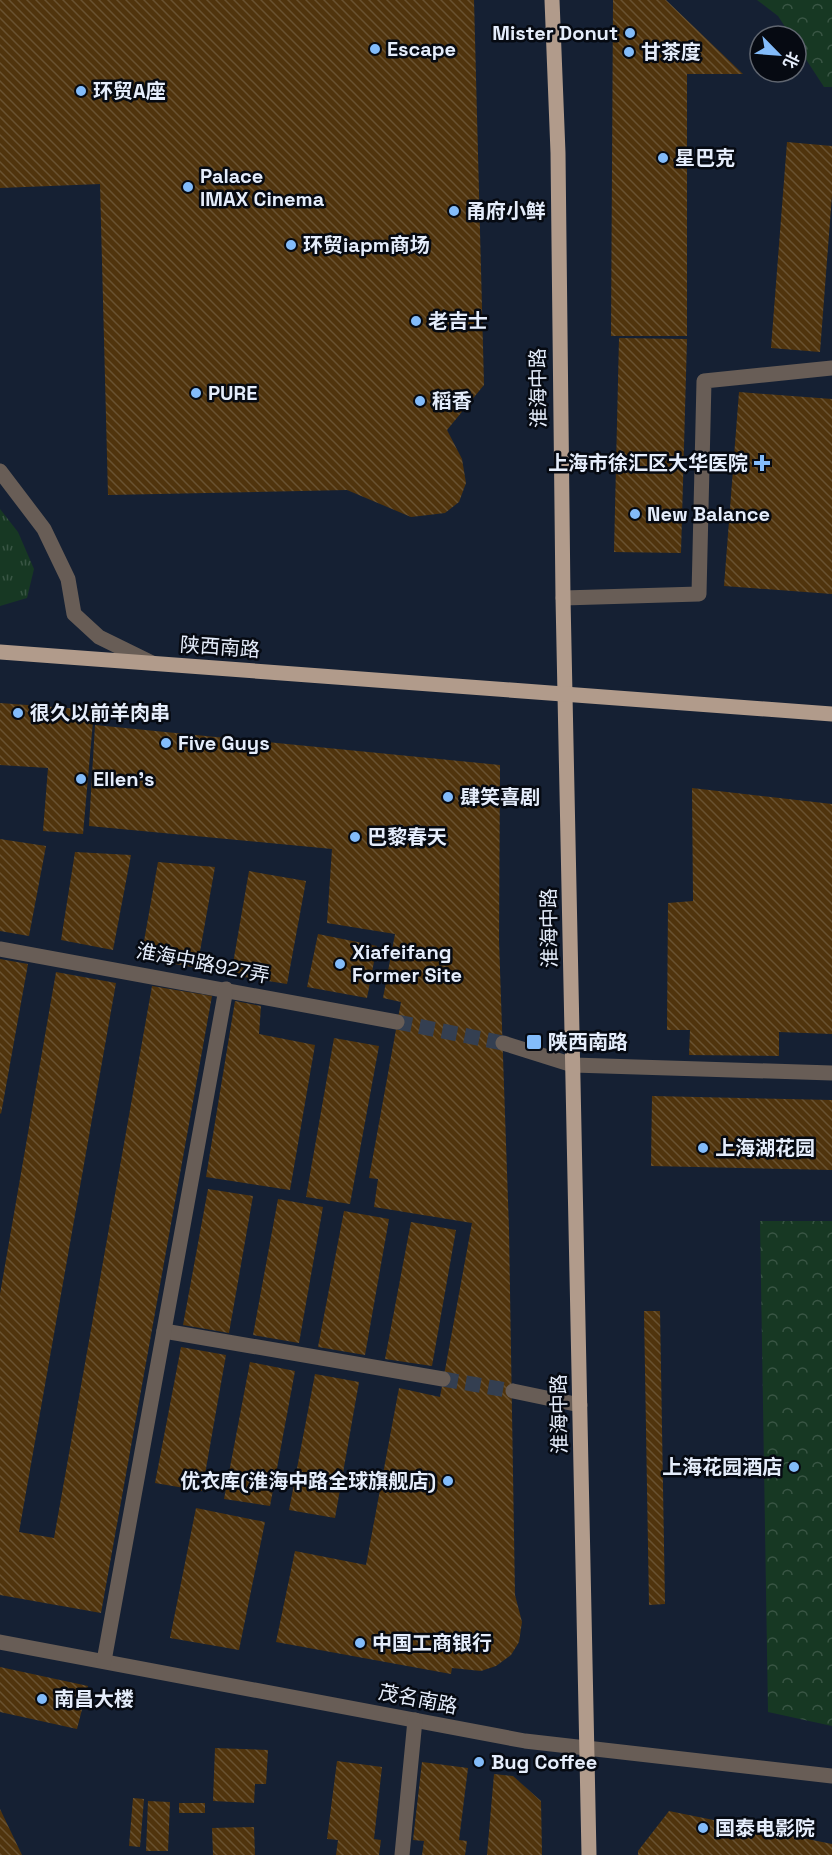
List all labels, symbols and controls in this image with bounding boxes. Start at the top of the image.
place label: Mister Donut [492,20,618,46]
north arrow [748,24,808,84]
marker: Mister Donut [623,26,637,40]
place label: Escape [387,36,456,62]
place label: 甘茶度 [641,39,701,65]
marker: Escape [368,42,382,56]
marker: 甘茶度 [622,45,636,59]
text: 北 [778,48,804,72]
place label: 环贸A座 [93,78,166,104]
marker: 环贸A座 [74,84,88,98]
place label: 星巴克 [675,145,735,171]
marker: 星巴克 [656,151,670,165]
place label: Palace IMAX Cinema [200,163,325,212]
marker: Palace IMAX Cinema [181,180,195,194]
place label: 甬府小鲜 [466,198,546,224]
marker: 甬府小鲜 [447,204,461,218]
place label: 环贸iapm商场 [303,232,430,258]
marker: 环贸iapm商场 [284,238,298,252]
place label: 老吉士 [428,308,488,334]
marker: 老吉士 [409,314,423,328]
street label: 淮海中路 [524,348,552,428]
place label: PURE [208,380,257,406]
marker: PURE [189,386,203,400]
place label: 稻香 [432,388,472,414]
marker: 稻香 [413,394,427,408]
place label: 上海市徐汇区大华医院 [548,450,748,476]
marker: 上海市徐汇区大华医院 [753,454,771,472]
place label: New Balance [647,501,770,527]
marker: New Balance [628,507,642,521]
street label: 陕西南路 [179,631,261,663]
place label: 很久以前羊肉串 [30,700,170,726]
marker: 很久以前羊肉串 [11,706,25,720]
place label: Five Guys [178,730,270,756]
marker: Five Guys [159,736,173,750]
place label: Ellen's [93,766,154,792]
marker: Ellen's [74,772,88,786]
place label: 肆笑喜剧 [460,784,540,810]
marker: 肆笑喜剧 [441,790,455,804]
place label: 巴黎春天 [367,824,447,850]
marker: 巴黎春天 [348,830,362,844]
street label: 淮海中路 [535,888,563,968]
street label: 淮海中路927弄 [134,937,272,989]
place label: Xiafeifang Former Site [352,939,462,988]
marker: Xiafeifang Former Site [333,957,347,971]
place label: 陕西南路 [548,1029,628,1055]
marker: 陕西南路 [525,1033,543,1051]
place label: 上海湖花园 [715,1135,815,1161]
marker: 上海湖花园 [696,1141,710,1155]
street label: 淮海中路 [545,1374,573,1454]
place label: 上海花园酒店 [662,1454,782,1480]
marker: 上海花园酒店 [787,1460,801,1474]
place label: 优衣库(淮海中路全球旗舰店) [180,1468,436,1494]
marker: 优衣库(淮海中路全球旗舰店) [441,1474,455,1488]
place label: 中国工商银行 [372,1630,492,1656]
marker: 中国工商银行 [353,1636,367,1650]
street label: 茂名南路 [376,1679,460,1719]
place label: 南昌大楼 [54,1686,134,1712]
marker: 南昌大楼 [35,1692,49,1706]
place label: Bug Coffee [491,1749,597,1775]
marker: Bug Coffee [472,1755,486,1769]
place label: 国泰电影院 [715,1815,815,1841]
marker: 国泰电影院 [696,1821,710,1835]

